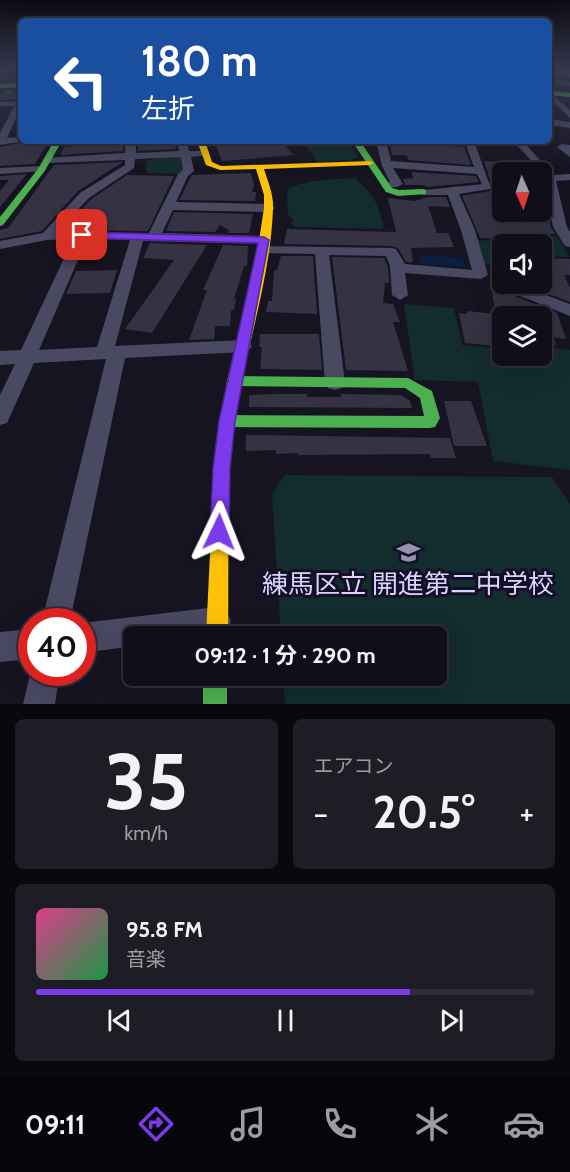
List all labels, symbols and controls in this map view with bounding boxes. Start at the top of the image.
text: 180 m [141,35,257,87]
icon: left [42,42,120,120]
text: 左折 [141,92,195,125]
north arrow [492,162,552,222]
map controls [492,162,552,366]
pin [56,209,107,260]
icon: arrive [65,218,98,251]
button: sound [492,234,552,294]
button: layers [492,306,552,366]
position arrow [187,500,251,564]
school or university icon: 練馬区立 開進第二中学校 [395,540,421,566]
place label: 練馬区立 開進第二中学校 [262,568,554,600]
speed limit sign: 40 [18,608,96,686]
text: 09:12 · 1 分 · 290 m [194,642,376,669]
text: 35 [104,734,188,829]
text: エアコン [314,754,394,778]
text: 20.5° [373,785,475,839]
text: − [314,793,328,833]
text: + [519,793,534,833]
text: km/h [124,821,168,845]
text: 95.8 FM [126,916,203,943]
text: 音楽 [126,947,166,971]
icon: previous [103,1004,136,1037]
icon: pause [269,1004,302,1037]
icon: next [435,1004,468,1037]
icon: directions [135,1103,177,1145]
icon: music [227,1103,269,1145]
icon: phone [319,1103,361,1145]
icon: climate [411,1103,453,1145]
icon: car [503,1103,545,1145]
text: 09:11 [25,1108,85,1141]

